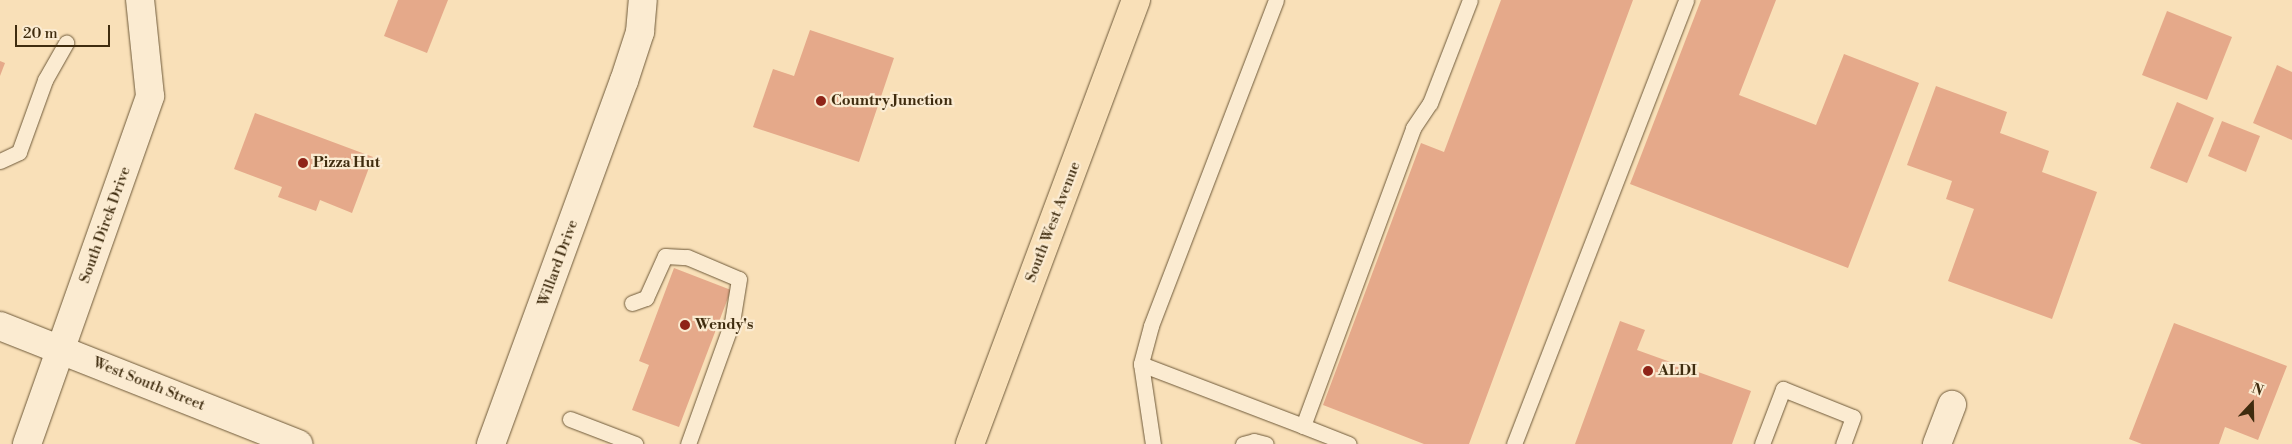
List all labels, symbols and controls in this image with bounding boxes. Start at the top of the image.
scale bar [18,15,112,47]
text: 20 m [23,24,58,43]
place label: Country Junction [831,92,952,110]
marker: Country Junction [815,95,827,107]
place label: Pizza Hut [313,154,380,172]
marker: Pizza Hut [297,157,309,169]
street label: South West Avenue [1022,159,1084,285]
street label: South Dirck Drive [76,164,134,286]
street label: Willard Drive [534,217,582,309]
place label: Wendy's [695,316,753,334]
marker: Wendy's [679,319,691,331]
street label: West South Street [90,353,208,415]
place label: ALDI [1658,362,1697,380]
marker: ALDI [1642,365,1654,377]
north arrow [2227,379,2277,429]
text: N [2249,380,2266,400]

